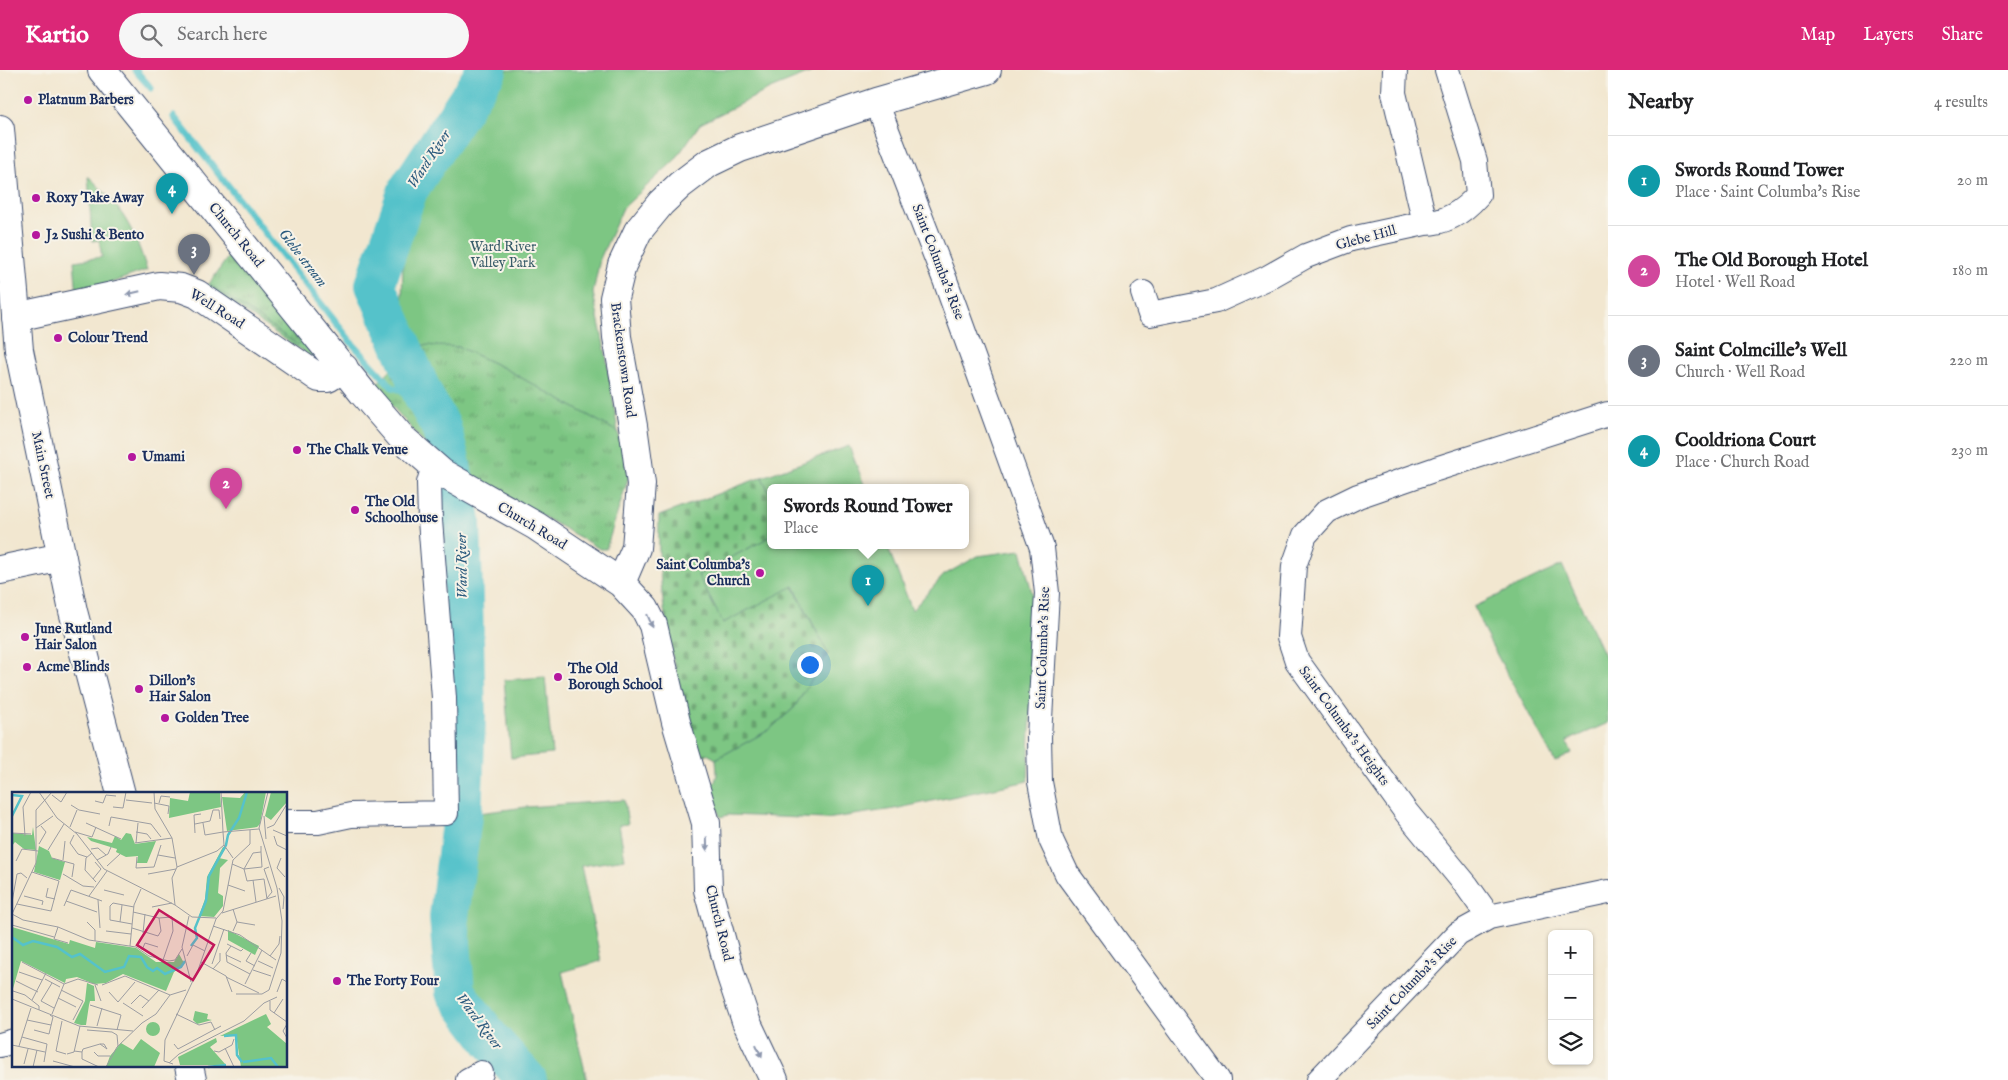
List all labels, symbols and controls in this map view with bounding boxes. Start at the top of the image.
search box [119,13,469,58]
text: Kartio [25,20,89,51]
icon: search [137,21,165,49]
text: Search here [177,23,268,47]
text: Map [1801,24,1835,47]
text: Layers [1863,24,1914,47]
text: Share [1942,24,1983,47]
text: Nearby [1628,89,1693,116]
place label: Platnum Barbers [38,91,134,109]
text: 4 results [1934,93,1988,113]
marker: Platnum Barbers [22,94,34,106]
water label: Ward River [403,125,455,192]
text: Swords Round Tower [1675,159,1844,183]
text: 1 [1641,171,1647,191]
text: 20 m [1957,171,1988,191]
pin: 4 [156,173,188,214]
text: Place · Saint Columba's Rise [1675,183,1860,203]
place label: Roxy Take Away [46,189,145,207]
marker: Roxy Take Away [30,192,42,204]
street label: Church Road [204,199,268,271]
street label: Saint Columba's Rise [908,202,969,323]
street label: Glebe Hill [1334,221,1398,255]
water label: Glebe stream [274,225,332,291]
place label: J2 Sushi & Bento [44,226,144,244]
marker: J2 Sushi & Bento [30,229,42,241]
pin: 3 [178,234,210,275]
park label: Ward River Valley Park [470,238,536,272]
text: The Old Borough Hotel [1675,249,1868,273]
text: 2 [1640,261,1648,281]
text: 180 m [1952,261,1988,281]
text: Hotel · Well Road [1675,273,1795,293]
street label: Well Road [186,285,248,333]
one-way arrow [125,289,140,297]
street label: Brackenstown Road [606,301,640,419]
place label: Colour Trend [68,329,148,347]
marker: Colour Trend [52,332,64,344]
text: Saint Colmcille's Well [1675,339,1847,363]
text: 3 [1641,351,1647,371]
text: 220 m [1949,351,1988,371]
text: Church · Well Road [1675,363,1805,383]
text: Cooldriona Court [1675,429,1816,453]
street label: Main Street [27,430,59,500]
place label: The Chalk Venue [306,441,409,459]
text: 4 [1640,441,1648,461]
text: 230 m [1951,441,1988,461]
marker: The Chalk Venue [291,444,303,456]
place label: Umami [141,448,185,466]
marker: Umami [126,451,138,463]
text: Place · Church Road [1675,453,1809,473]
pin: 2 [210,468,242,509]
popup [767,484,969,549]
place label: The Old Schoolhouse [364,493,439,527]
text: Swords Round Tower [783,495,953,519]
street label: Church Road [494,498,570,554]
marker: The Old Schoolhouse [349,504,361,516]
text: Place [783,519,818,539]
water label: Ward River [452,532,472,599]
place label: Saint Columba's Church [656,556,751,590]
pin: 1 [852,565,884,606]
marker: Saint Columba's Church [754,567,766,579]
street label: Saint Columba's Rise [1032,586,1054,710]
one-way arrow [647,614,655,628]
place label: June Rutland Hair Salon [33,620,113,654]
marker: June Rutland Hair Salon [19,631,31,643]
your location [797,652,823,678]
place label: Acme Blinds [36,658,109,676]
place label: The Old Borough School [567,660,663,694]
marker: Acme Blinds [21,661,33,673]
street label: Saint Columba's Heights [1295,663,1394,789]
marker: The Old Borough School [552,671,564,683]
place label: Dillon's Hair Salon [149,672,211,706]
marker: Dillon's Hair Salon [133,683,145,695]
place label: Golden Tree [175,709,249,727]
marker: Golden Tree [159,712,171,724]
inset map [12,792,288,1068]
one-way arrow [703,836,711,852]
street label: Church Road [701,883,737,964]
map controls [1548,930,1593,1065]
button: + [1548,930,1593,975]
street label: Saint Columba's Rise [1363,932,1461,1033]
place label: The Forty Four [346,972,440,990]
marker: The Forty Four [331,975,343,987]
button: − [1548,975,1593,1020]
water label: Ward River [452,989,507,1054]
button: layers [1548,1020,1593,1065]
one-way arrow [756,1044,764,1058]

